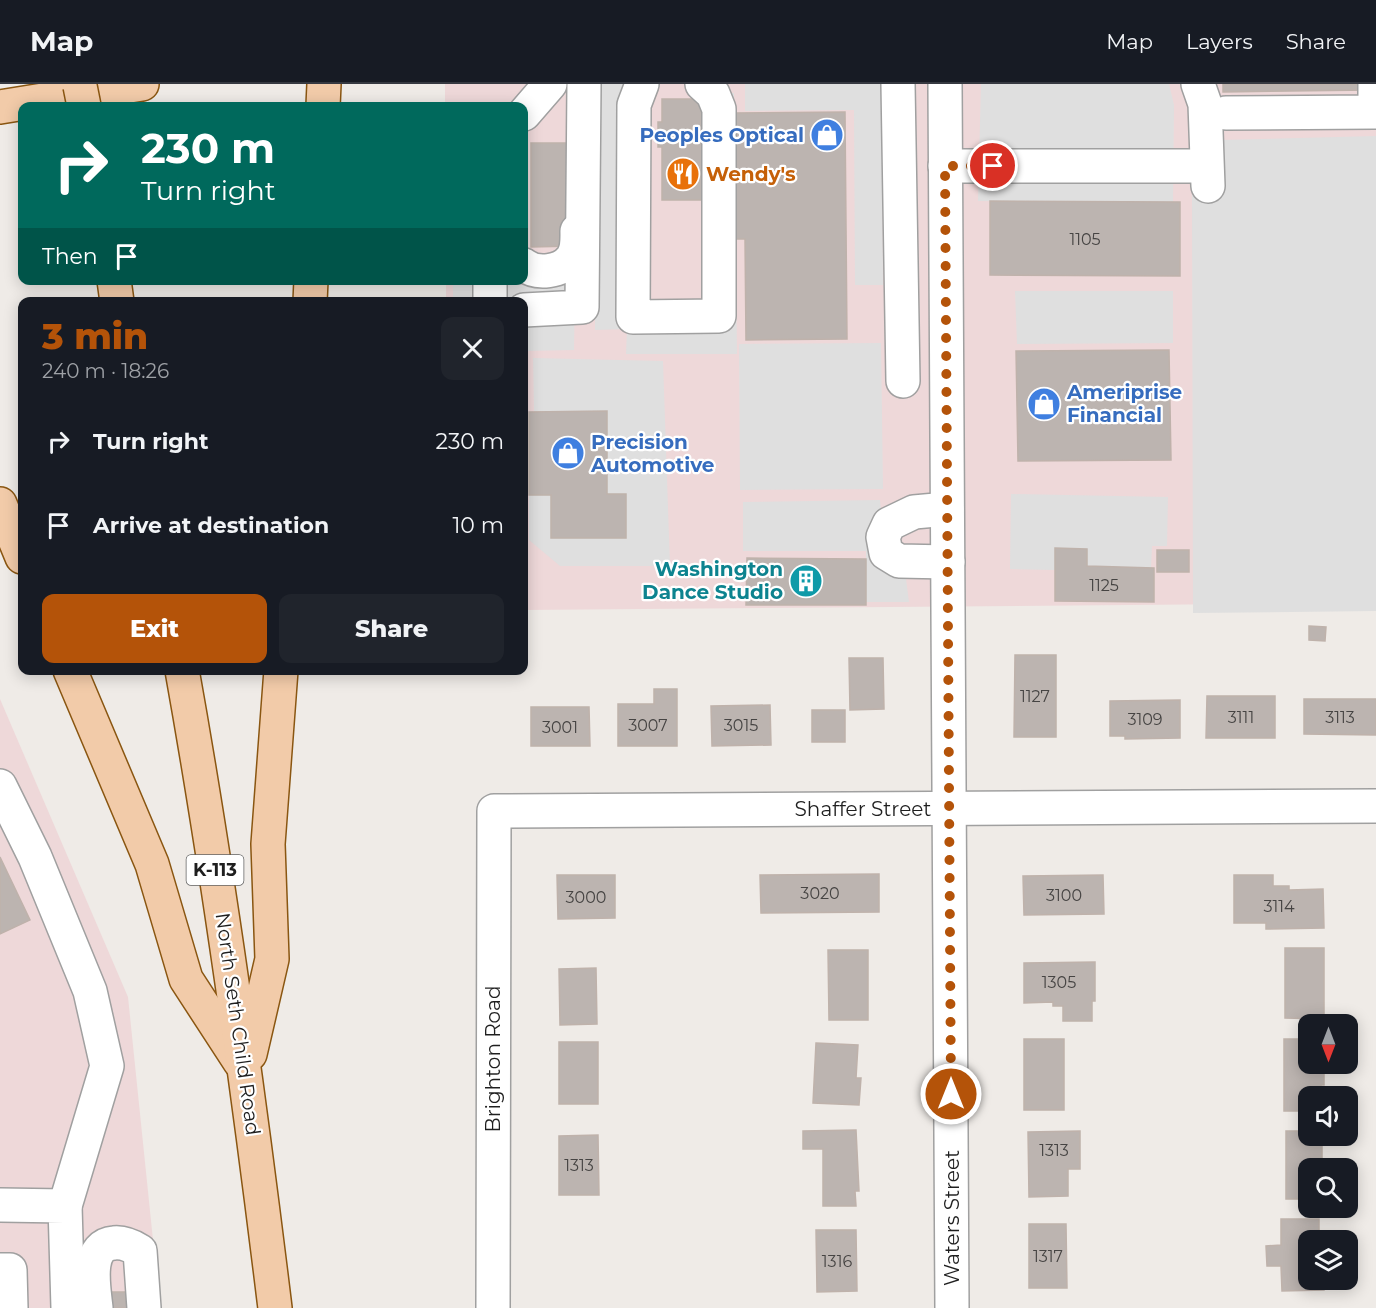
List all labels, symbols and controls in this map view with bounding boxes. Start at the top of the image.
text: Map [30,24,93,58]
text: Map [1106,29,1153,54]
text: Layers [1186,29,1253,54]
text: Share [1286,29,1346,54]
shop icon: Peoples Optical [809,117,845,153]
text: 230 m [141,122,275,174]
place label: Peoples Optical [640,123,804,147]
icon: right [42,126,120,204]
pin [967,140,1018,191]
icon: arrive [976,149,1009,182]
restaurant icon: Wendy's [665,156,701,192]
place label: Wendy's [706,162,796,186]
text: Turn right [141,174,276,207]
house number: 1105 [1069,230,1101,249]
icon: arrive [110,240,143,273]
text: Then [42,243,98,270]
text: 3 min [42,314,148,358]
button: close [441,317,504,380]
text: 240 m · 18:26 [42,359,169,383]
place label: Ameriprise Financial [1066,380,1182,427]
shop icon: Ameriprise Financial [1026,386,1062,422]
icon: right [42,425,75,458]
text: Turn right [93,428,208,455]
text: 230 m [435,428,504,455]
place label: Precision Automotive [590,430,714,477]
shop icon: Precision Automotive [550,435,586,471]
icon: arrive [42,509,75,542]
text: Arrive at destination [93,512,329,539]
text: 10 m [452,512,504,539]
place label: Washington Dance Studio [642,557,783,604]
building icon: Washington Dance Studio [788,563,824,599]
house number: 1125 [1089,576,1119,595]
button: Exit [42,594,267,663]
button: Share [279,594,504,663]
house number: 1127 [1020,687,1050,706]
house number: 3111 [1228,708,1254,727]
house number: 3113 [1325,708,1355,727]
house number: 3109 [1127,710,1163,729]
house number: 3007 [628,716,668,735]
house number: 3015 [724,716,758,735]
house number: 3001 [542,718,578,737]
street label: Shaffer Street [795,797,931,821]
road number: K-113 [186,855,244,885]
house number: 3020 [800,884,840,903]
house number: 3100 [1046,886,1082,905]
house number: 3000 [566,888,606,907]
house number: 3114 [1263,897,1295,916]
street label: North Seth Child Road [210,911,266,1137]
house number: 1305 [1042,973,1076,992]
street label: Brighton Road [481,986,505,1132]
north arrow [1298,1014,1358,1074]
map controls [1298,1014,1358,1290]
position arrow [919,1062,983,1126]
button: sound [1298,1086,1358,1146]
house number: 1313 [1039,1141,1069,1160]
street label: Waters Street [940,1150,964,1286]
house number: 1313 [564,1156,594,1175]
button: search [1298,1158,1358,1218]
button: layers [1298,1230,1358,1290]
house number: 1317 [1033,1247,1063,1266]
house number: 1316 [822,1252,852,1271]

